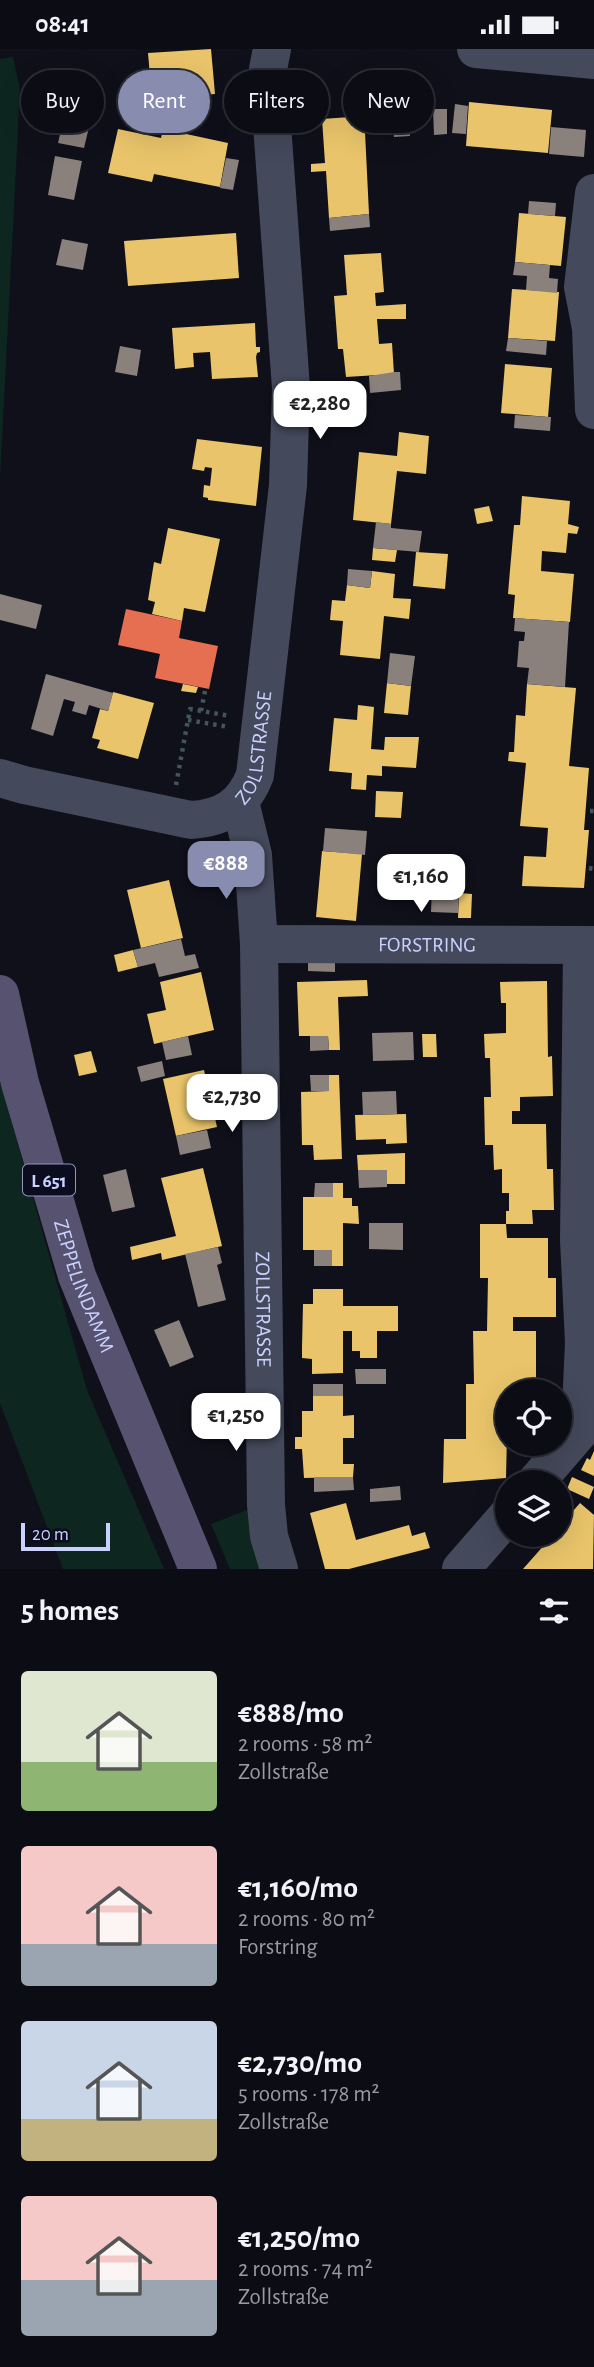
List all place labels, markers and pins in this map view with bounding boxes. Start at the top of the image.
pin: €2,280 [263,381,377,441]
pin: €888 [185,841,267,901]
pin: €1,160 [364,855,478,914]
pin: €2,730 [175,1075,289,1134]
pin: €1,250 [179,1393,293,1453]

